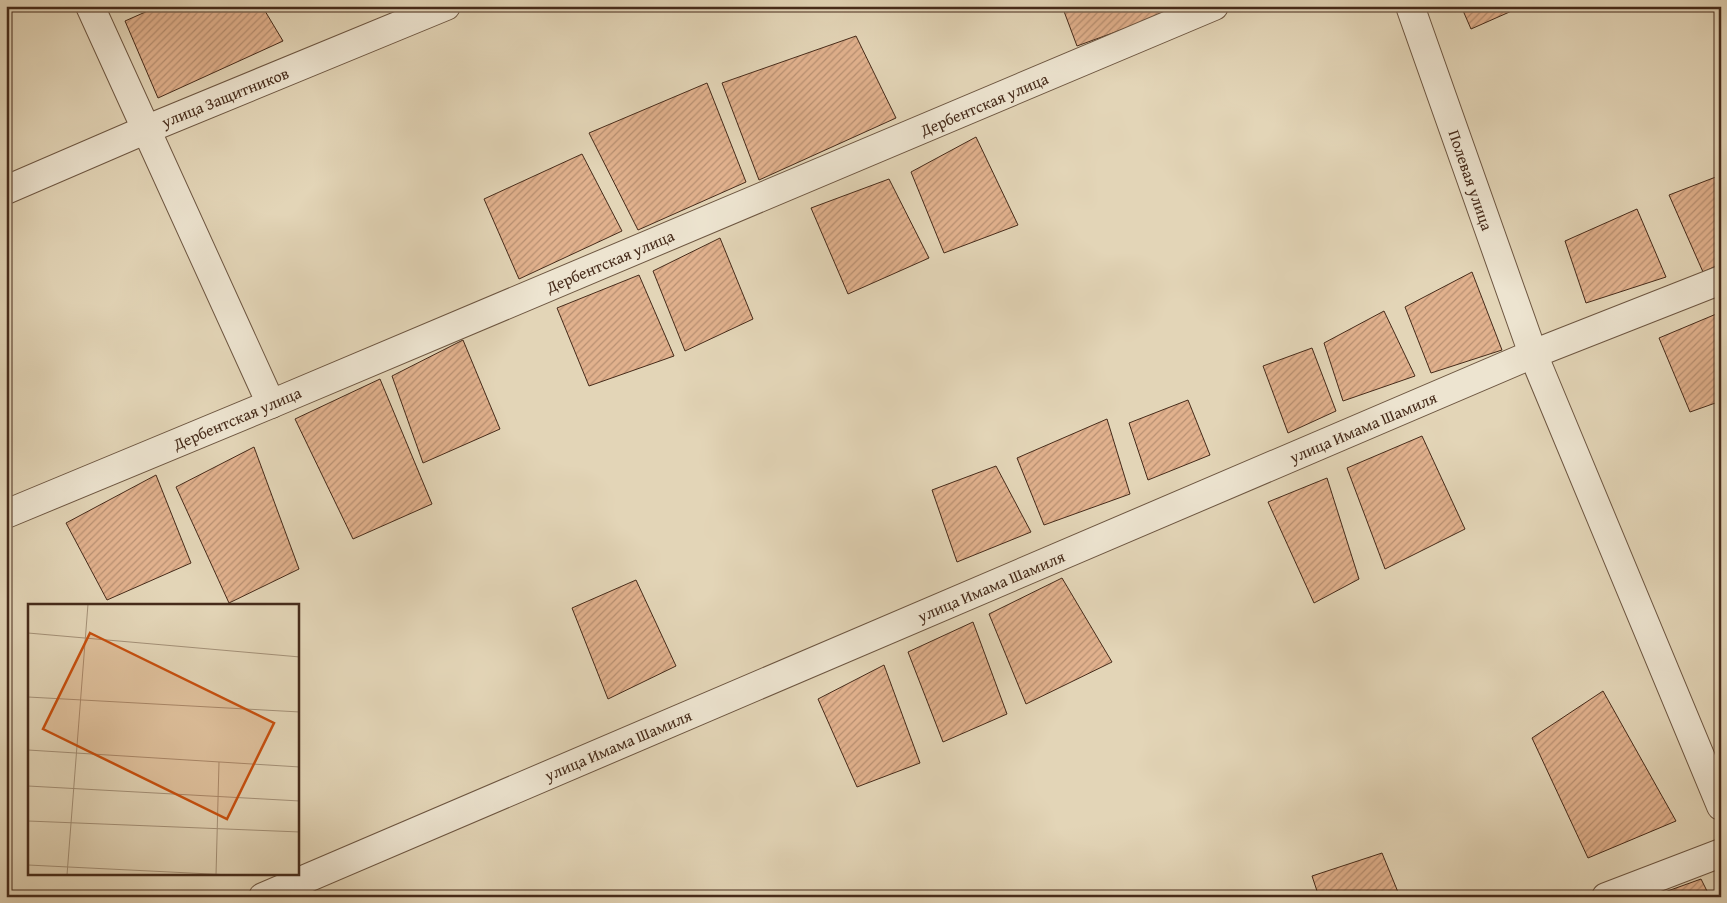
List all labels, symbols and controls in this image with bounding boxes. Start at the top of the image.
street label: улица Защитников [157,60,292,134]
street label: Дербентская улица [915,66,1052,142]
street label: Полевая улица [1443,126,1500,234]
street label: Дербентская улица [541,223,678,299]
street label: Дербентская улица [168,380,305,456]
street label: улица Имама Шамиля [1285,385,1440,469]
street label: улица Имама Шамиля [913,544,1068,628]
inset map [28,604,299,876]
street label: улица Имама Шамиля [540,703,695,787]

